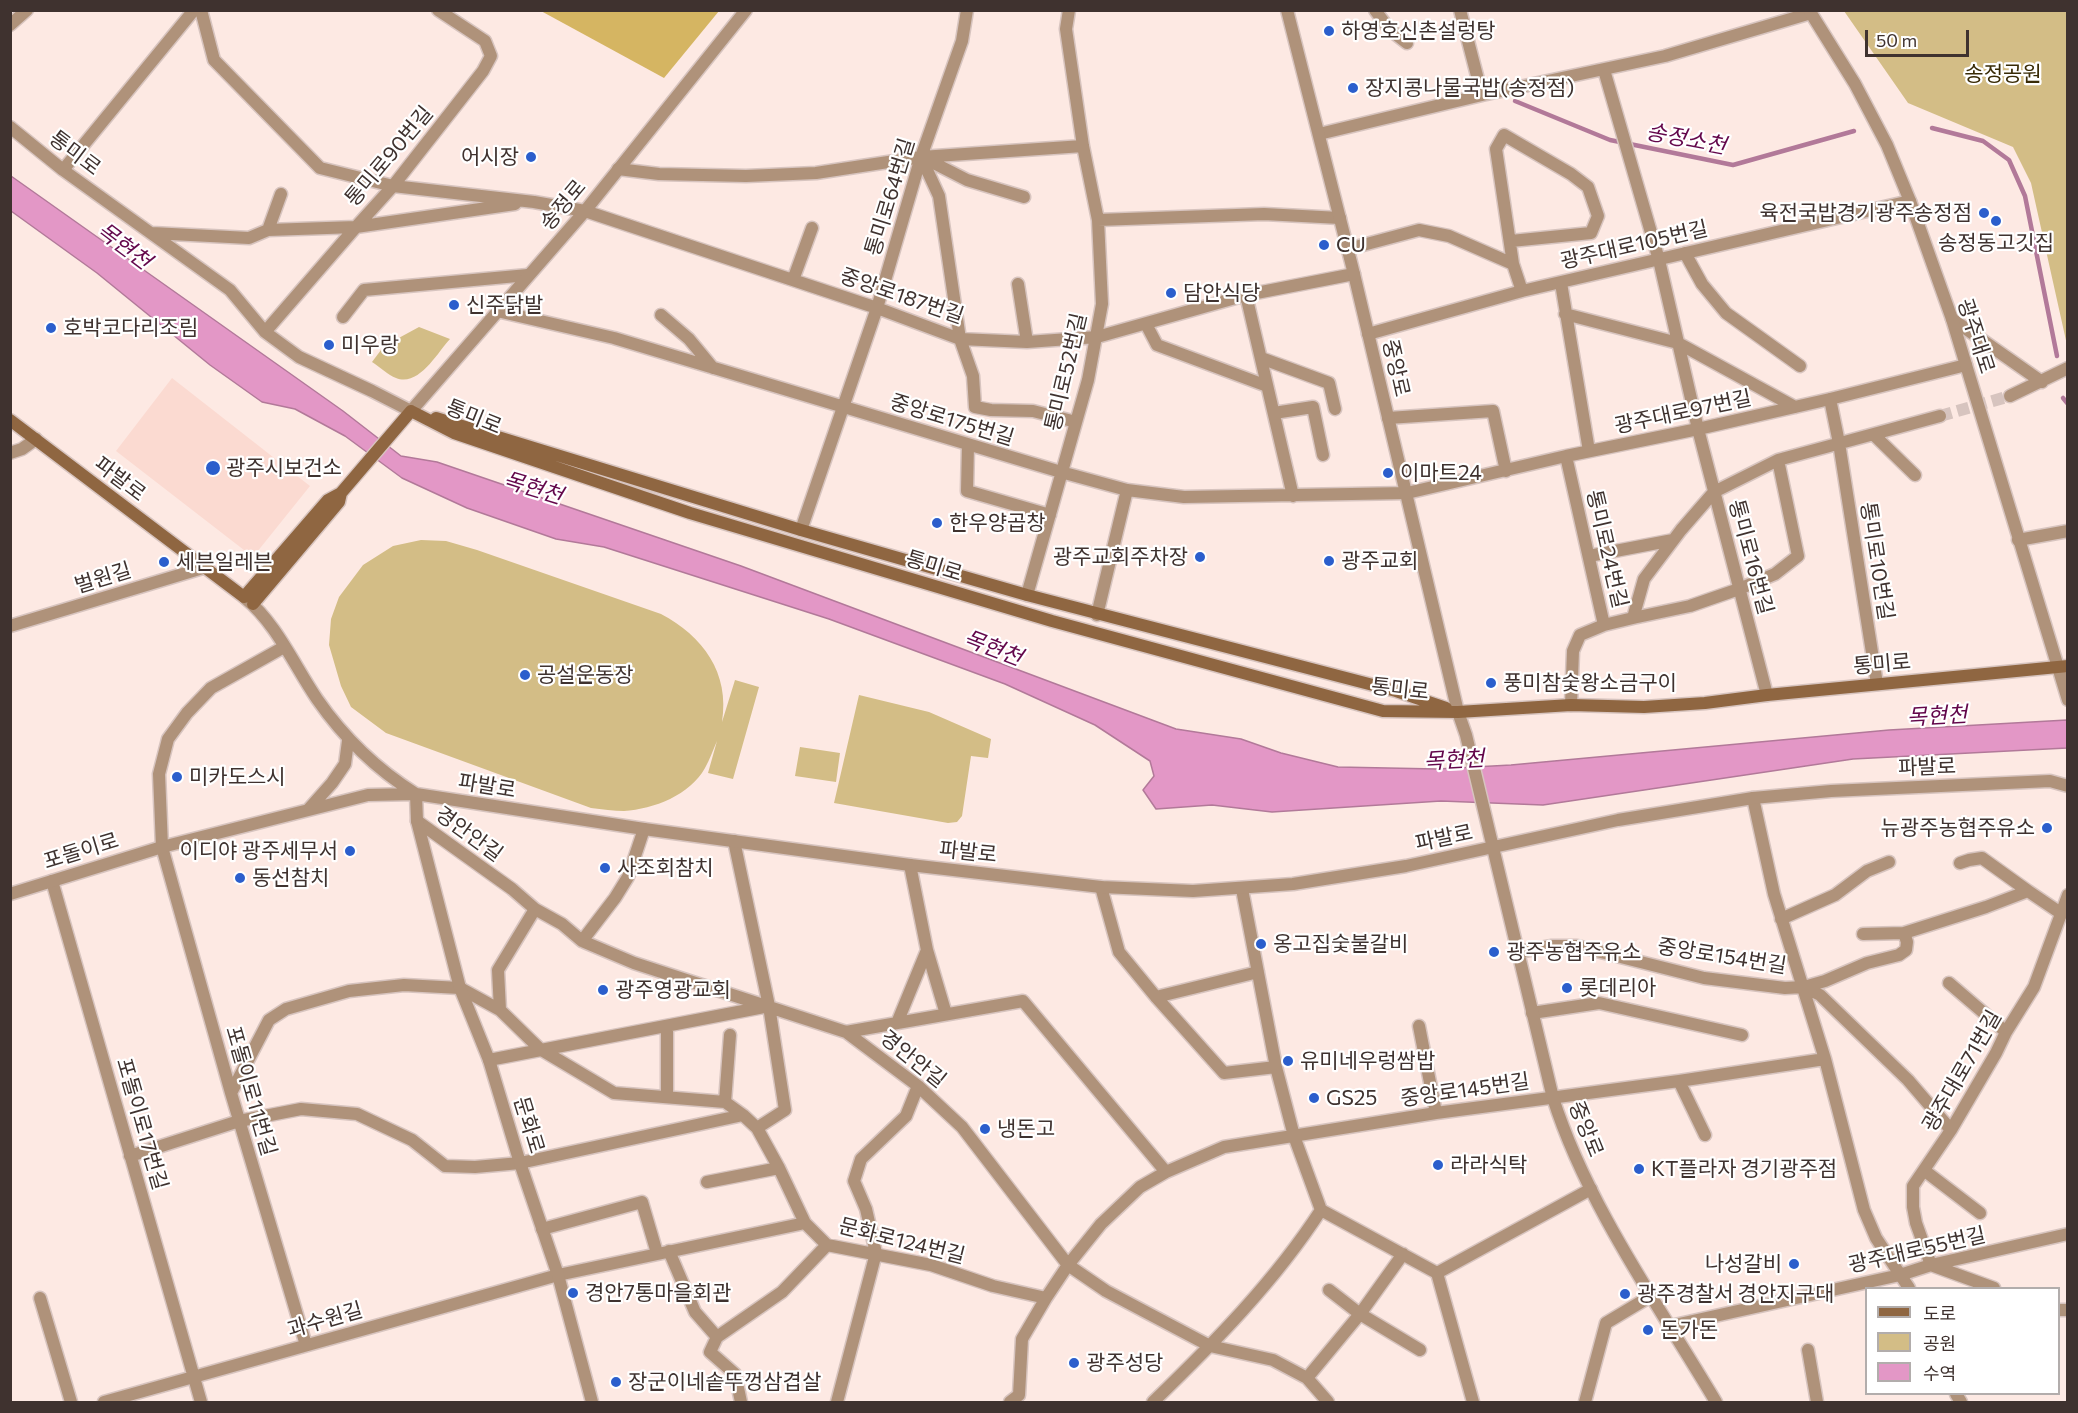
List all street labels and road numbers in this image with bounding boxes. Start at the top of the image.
street label: 통미로90번길 [340,101,438,211]
street label: 통미로 [44,125,106,181]
street label: 통미로64번길 [860,135,920,259]
street label: 송정로 [535,175,591,235]
street label: 광주대로105번길 [1558,216,1710,274]
street label: 중앙로187번길 [837,263,967,329]
street label: 광주대로 [1952,295,2000,377]
street label: 통미로52번길 [1040,311,1092,433]
street label: 중앙로 [1377,337,1415,399]
street label: 광주대로97번길 [1612,385,1754,439]
street label: 중앙로175번길 [887,389,1017,451]
street label: 통미로 [442,394,506,440]
street label: 파발로 [89,451,151,507]
street label: 통미로24번길 [1581,487,1633,611]
street label: 통미로16번길 [1724,497,1778,617]
street label: 통미로10번길 [1855,500,1899,622]
street label: 통미로 [903,545,965,587]
street label: 벌원길 [72,557,134,599]
street label: 통미로 [1852,649,1912,679]
street label: 통미로 [1370,673,1430,705]
street label: 파발로 [1898,753,1956,781]
street label: 파발로 [456,769,518,803]
street label: 경안안길 [430,801,508,867]
street label: 파발로 [1413,820,1475,856]
street label: 포돌이로 [40,828,122,874]
street label: 파발로 [938,836,998,868]
street label: 중앙로154번길 [1656,933,1788,979]
street label: 광주대로71번길 [1917,1006,2007,1136]
street label: 포돌이로11번길 [220,1023,282,1159]
street label: 경안안길 [875,1025,951,1093]
street label: 포돌이로17번길 [111,1055,173,1193]
street label: 중앙로145번길 [1399,1068,1531,1112]
street label: 문화로 [508,1094,550,1156]
street label: 중앙로 [1563,1097,1609,1161]
street label: 문화로124번길 [836,1213,968,1269]
street label: 광주대로55번길 [1846,1222,1988,1278]
street label: 과수원길 [284,1297,366,1343]

